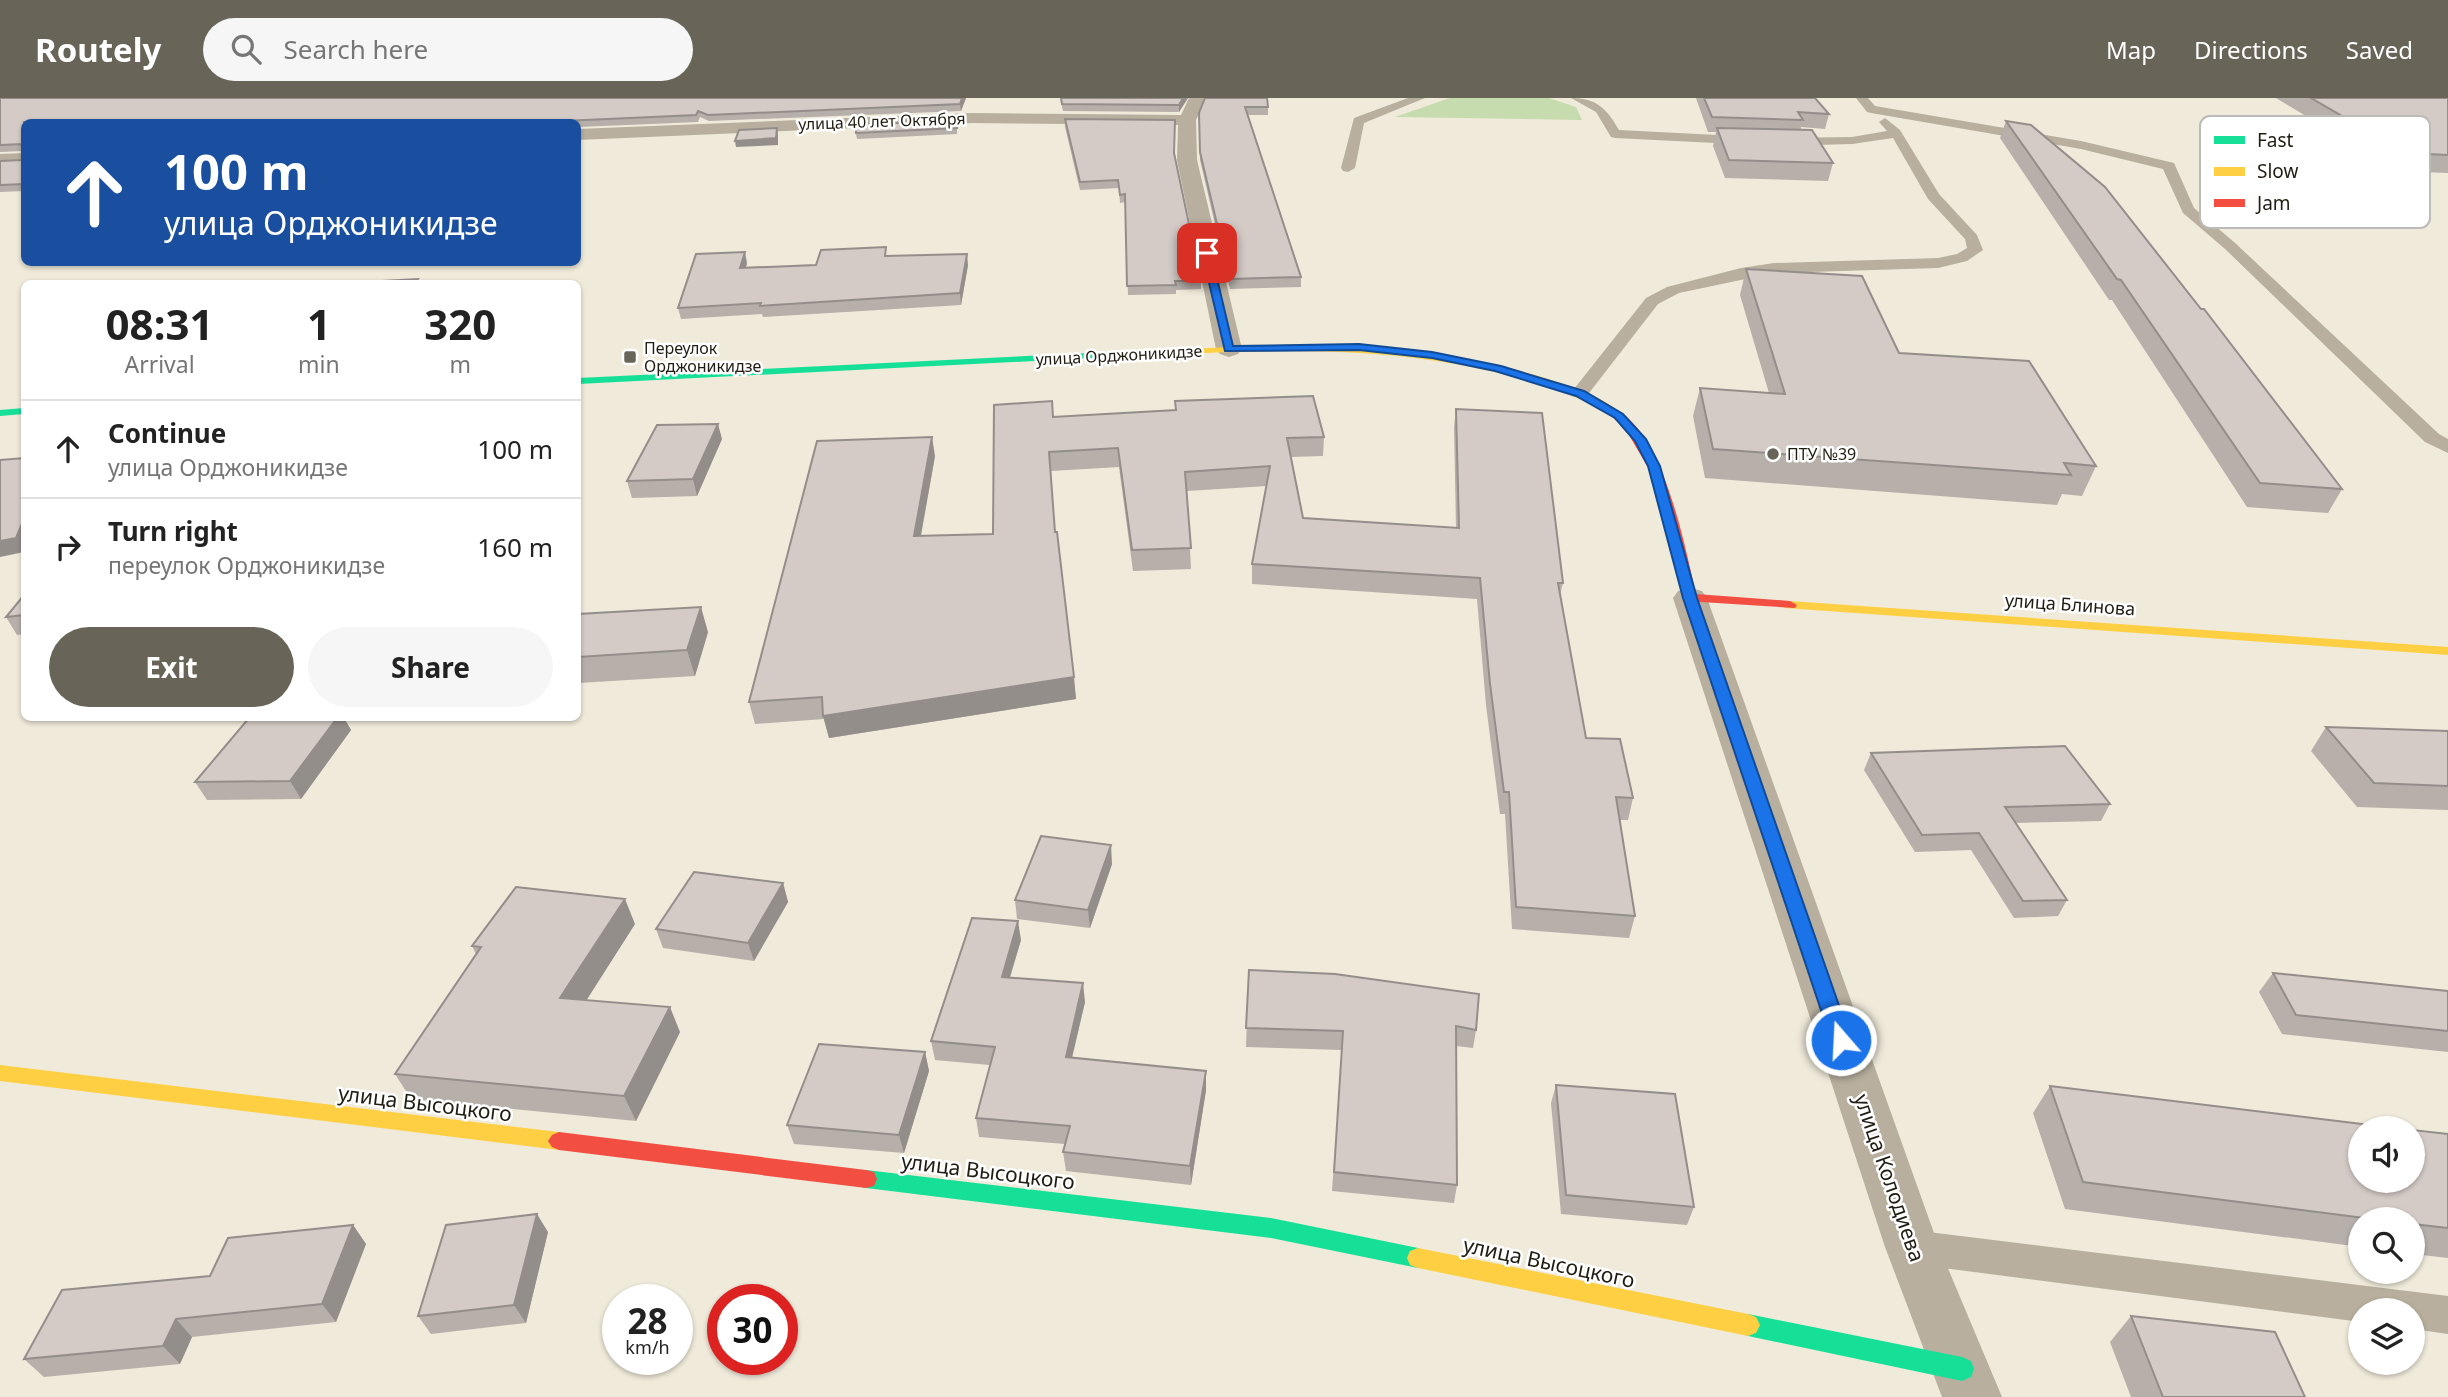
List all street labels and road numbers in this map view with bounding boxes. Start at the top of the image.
street label: улица 40 лет Октября [798,107,966,135]
street label: улица Орджоникидзе [1035,340,1203,370]
street label: улица Блинова [2004,587,2136,621]
street label: улица Высоцкого [337,1078,514,1128]
street label: улица Колодиева [1848,1090,1932,1265]
street label: улица Высоцкого [900,1146,1077,1196]
street label: улица Высоцкого [1461,1230,1638,1294]

